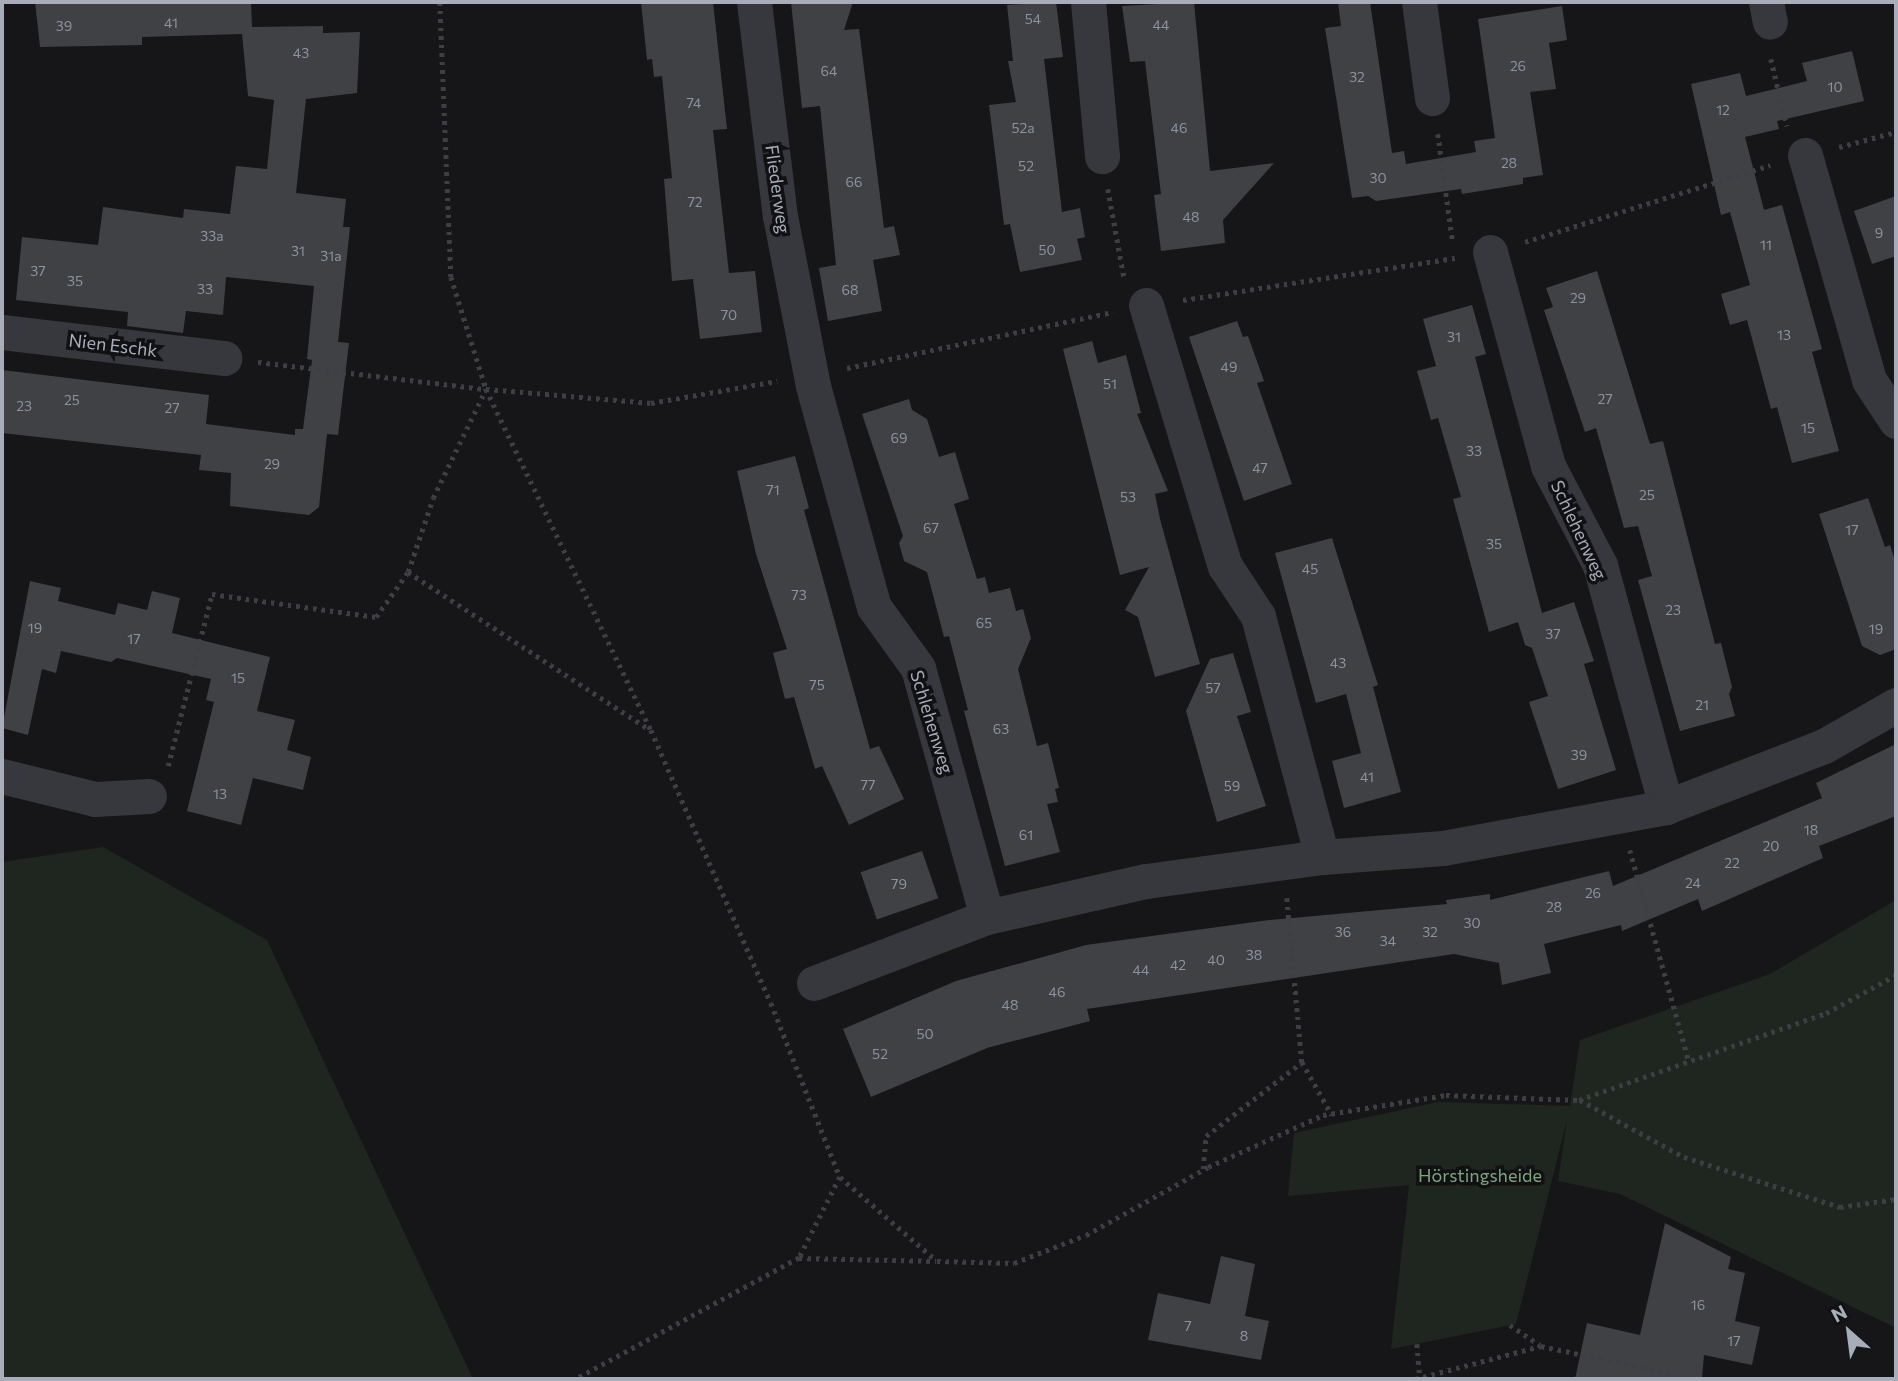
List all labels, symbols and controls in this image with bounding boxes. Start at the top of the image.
house number: 54 [1025,11,1041,27]
house number: 41 [164,15,178,31]
house number: 44 [1153,17,1169,33]
house number: 39 [56,18,72,34]
house number: 43 [293,45,309,61]
house number: 26 [1510,58,1526,74]
house number: 64 [821,63,837,79]
house number: 32 [1349,69,1365,85]
house number: 10 [1827,79,1843,95]
house number: 74 [687,95,701,111]
house number: 12 [1716,102,1730,118]
house number: 52a [1011,120,1035,136]
house number: 46 [1171,120,1187,136]
street label: Fliederweg [761,143,795,235]
house number: 28 [1501,155,1517,171]
house number: 52 [1018,158,1034,174]
house number: 30 [1369,170,1387,186]
house number: 66 [846,174,862,190]
house number: 72 [687,194,703,210]
house number: 48 [1183,209,1199,225]
house number: 9 [1875,225,1883,241]
house number: 33a [200,228,224,244]
house number: 11 [1760,237,1772,253]
house number: 50 [1038,242,1056,258]
house number: 31 [291,243,305,259]
house number: 31a [320,248,342,264]
house number: 37 [30,263,46,279]
house number: 35 [67,273,83,289]
house number: 33 [197,281,213,297]
house number: 68 [842,282,858,298]
house number: 29 [1570,290,1586,306]
house number: 70 [721,307,737,323]
house number: 13 [1777,327,1791,343]
street label: Nien Eschk [67,329,159,361]
house number: 31 [1447,329,1461,345]
house number: 49 [1221,359,1237,375]
house number: 51 [1103,376,1117,392]
house number: 27 [1597,391,1613,407]
house number: 25 [64,392,80,408]
house number: 23 [16,398,32,414]
house number: 27 [164,400,180,416]
house number: 15 [1801,420,1815,436]
house number: 69 [891,430,907,446]
house number: 33 [1466,443,1482,459]
house number: 29 [264,456,280,472]
house number: 47 [1252,460,1268,476]
street label: Schlehenweg [1547,477,1611,583]
house number: 71 [766,482,780,498]
house number: 25 [1639,487,1655,503]
house number: 53 [1120,489,1136,505]
house number: 67 [923,520,939,536]
house number: 17 [1845,522,1859,538]
house number: 35 [1486,536,1502,552]
house number: 45 [1302,561,1318,577]
house number: 73 [791,587,807,603]
house number: 23 [1665,602,1681,618]
house number: 65 [976,615,992,631]
house number: 19 [28,620,42,636]
house number: 19 [1869,621,1883,637]
house number: 37 [1545,626,1561,642]
house number: 17 [127,631,141,647]
house number: 43 [1330,655,1346,671]
street label: Schlehenweg [906,668,958,776]
house number: 15 [231,670,245,686]
house number: 75 [809,677,825,693]
house number: 57 [1205,680,1221,696]
house number: 21 [1695,697,1709,713]
house number: 63 [993,721,1009,737]
house number: 39 [1571,747,1587,763]
house number: 41 [1360,769,1374,785]
house number: 77 [861,777,875,793]
house number: 59 [1224,778,1240,794]
house number: 13 [213,786,227,802]
house number: 18 [1804,822,1818,838]
house number: 61 [1019,827,1033,843]
house number: 20 [1763,838,1779,854]
house number: 22 [1724,855,1740,871]
house number: 24 [1685,875,1701,891]
house number: 79 [891,876,907,892]
house number: 26 [1585,885,1601,901]
house number: 28 [1546,899,1562,915]
house number: 30 [1463,915,1481,931]
house number: 36 [1335,924,1351,940]
house number: 32 [1422,924,1438,940]
house number: 34 [1380,933,1396,949]
house number: 38 [1246,947,1262,963]
house number: 40 [1207,952,1225,968]
house number: 42 [1170,957,1186,973]
house number: 44 [1133,962,1149,978]
house number: 46 [1049,984,1065,1000]
house number: 48 [1002,997,1018,1013]
house number: 50 [916,1026,934,1042]
house number: 52 [872,1046,888,1062]
park label: Hörstingsheide [1418,1164,1542,1186]
house number: 16 [1691,1297,1705,1313]
north arrow [1814,1297,1884,1367]
text: N [1827,1300,1851,1327]
house number: 7 [1184,1318,1192,1334]
house number: 8 [1240,1328,1248,1344]
house number: 17 [1727,1333,1741,1349]

